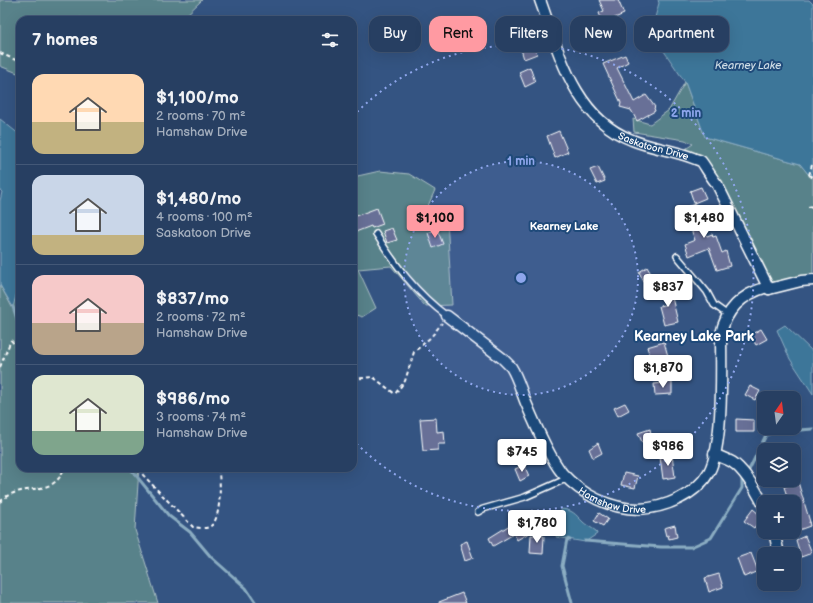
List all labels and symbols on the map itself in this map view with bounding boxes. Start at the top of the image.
water label: Kearney Lake [715,59,782,72]
text: 2 min [671,106,701,121]
street label: Saskatoon Drive [616,130,690,163]
text: 1 min [507,154,535,169]
pin: $1,100 [402,205,468,239]
pin: $1,480 [671,205,737,239]
district label: Kearney Lake [530,220,598,233]
centre of rings [514,271,528,285]
pin: $837 [644,274,692,308]
district label: Kearney Lake Park [634,328,755,345]
pin: $1,870 [630,355,696,389]
north arrow [757,391,801,435]
pin: $986 [644,433,692,467]
pin: $745 [498,439,546,473]
street label: Hamshaw Drive [576,485,646,516]
pin: $1,780 [504,510,570,544]

